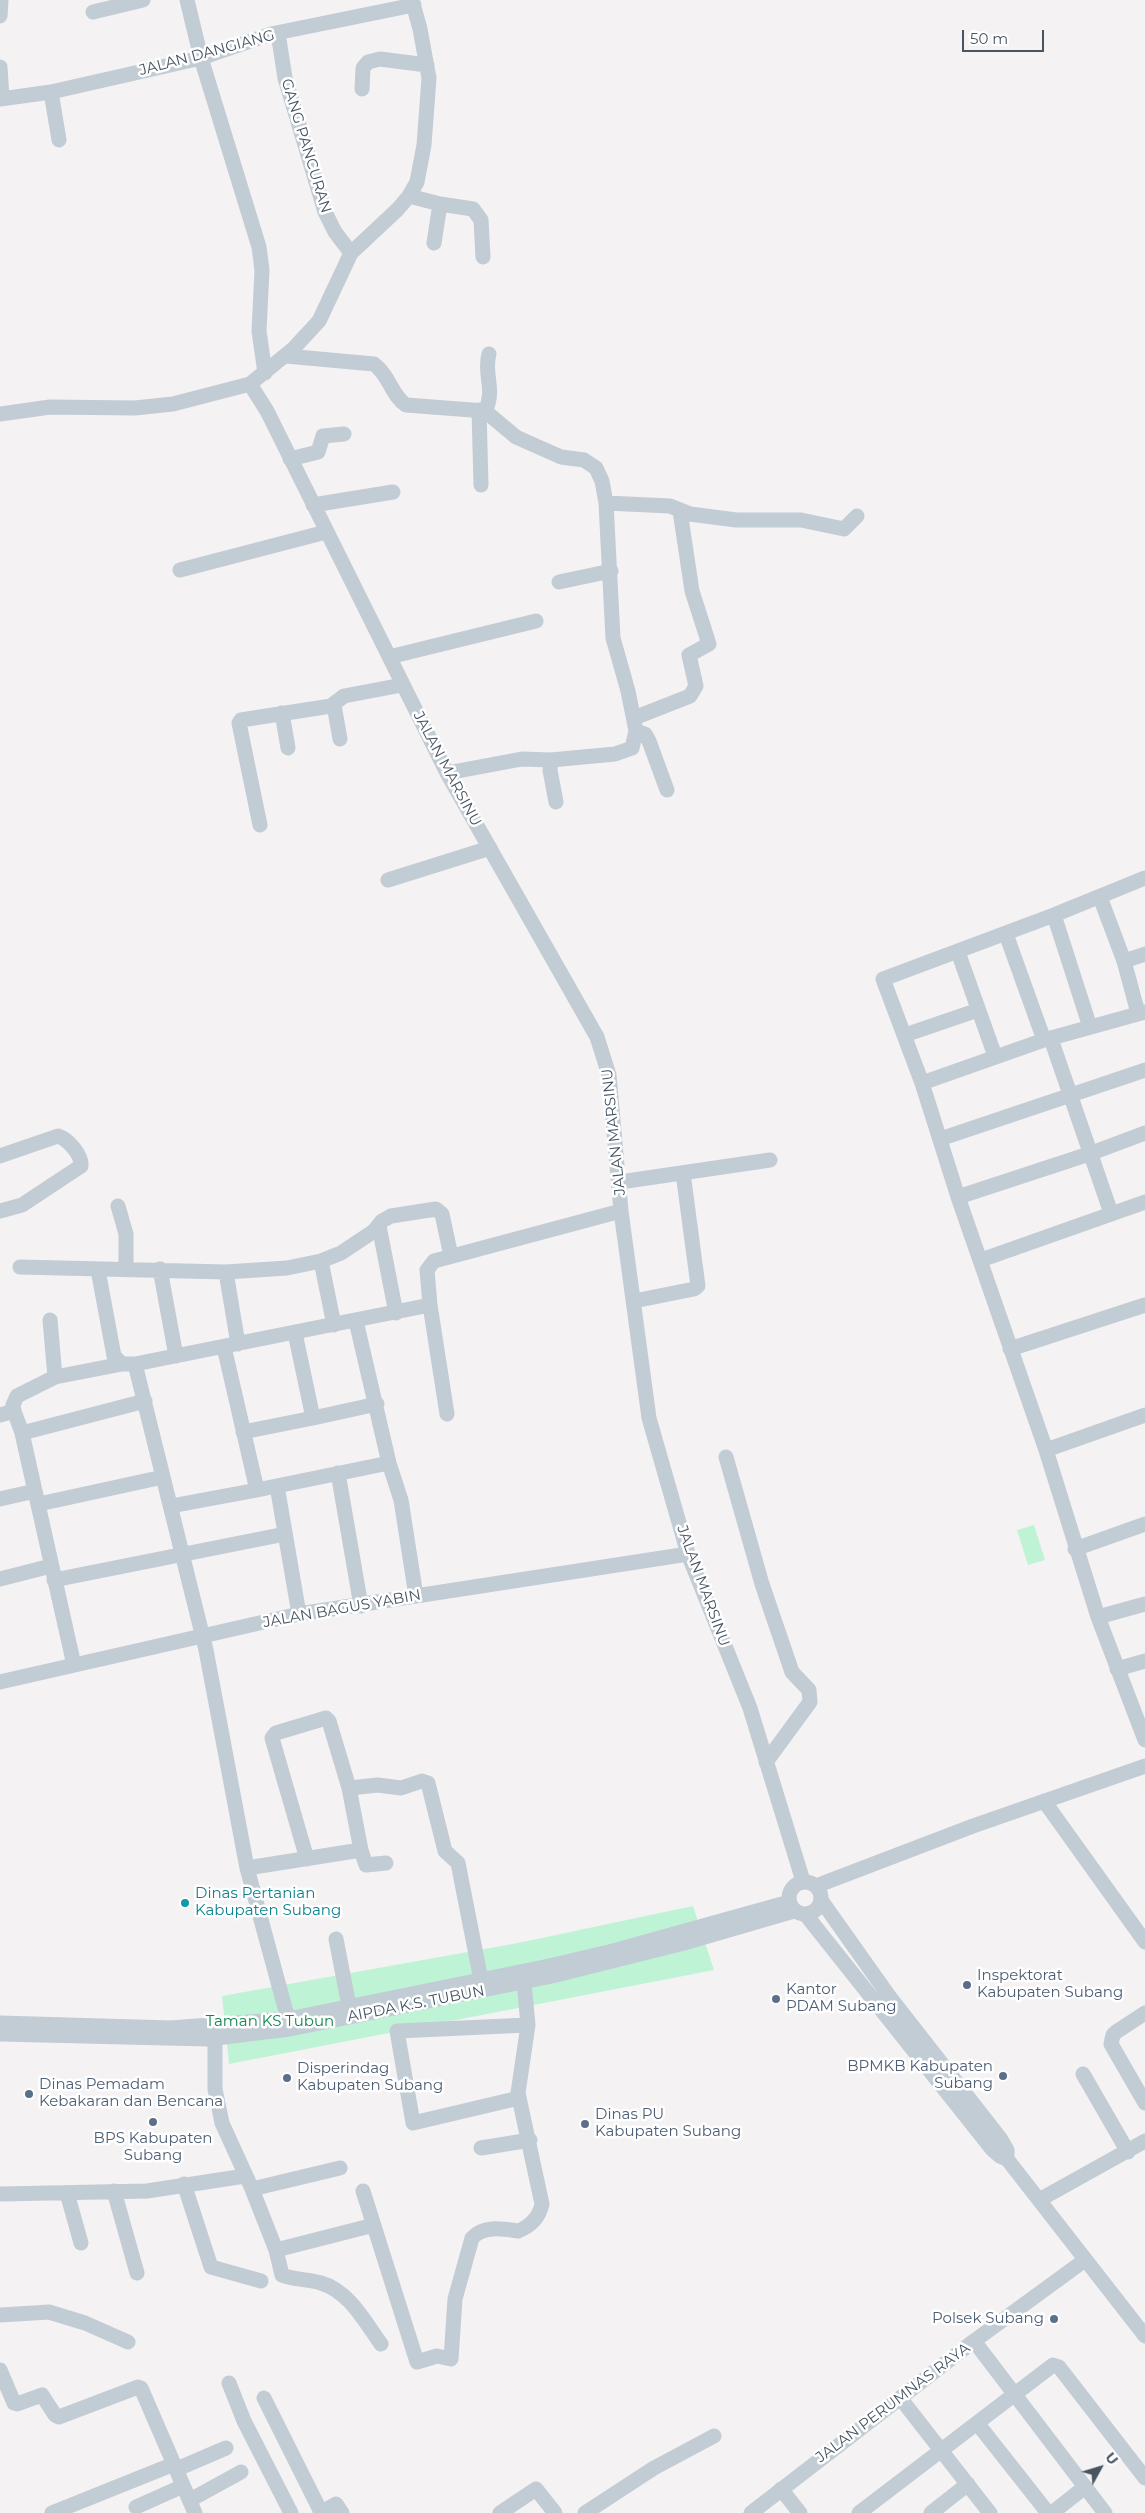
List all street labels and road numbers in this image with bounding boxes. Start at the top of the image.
street label: JALAN DANGIANG [137,26,277,80]
street label: GANG PANCURAN [277,77,335,215]
street label: JALAN MARSINU [409,708,485,830]
street label: JALAN MARSINU [598,1068,630,1196]
street label: JALAN MARSINU [673,1523,733,1649]
street label: JALAN BAGUS YABIN [262,1586,422,1632]
street label: AIPDA K.S. TUBUN [346,1982,486,2026]
street label: JALAN PERUMNAS RAYA [812,2339,974,2467]

